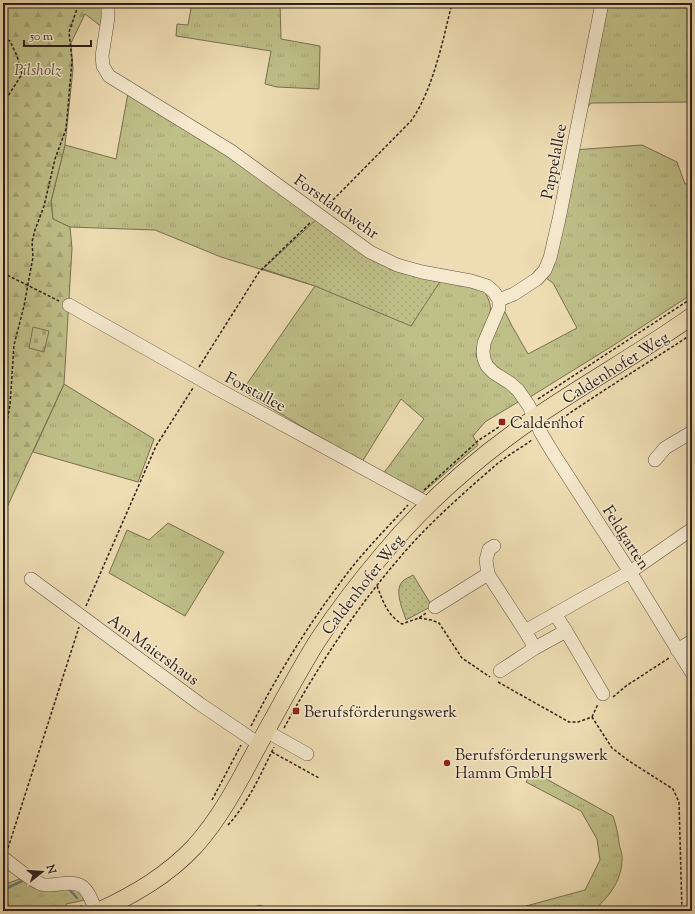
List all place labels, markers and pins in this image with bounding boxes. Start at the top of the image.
place label: Caldenhof [510,413,585,436]
marker: Caldenhof [497,417,507,427]
place label: Berufsförderungswerk [304,702,457,725]
marker: Berufsförderungswerk [291,706,301,716]
place label: Berufsförderungswerk Hamm GmbH [455,745,608,786]
marker: Berufsförderungswerk Hamm GmbH [442,758,452,768]

